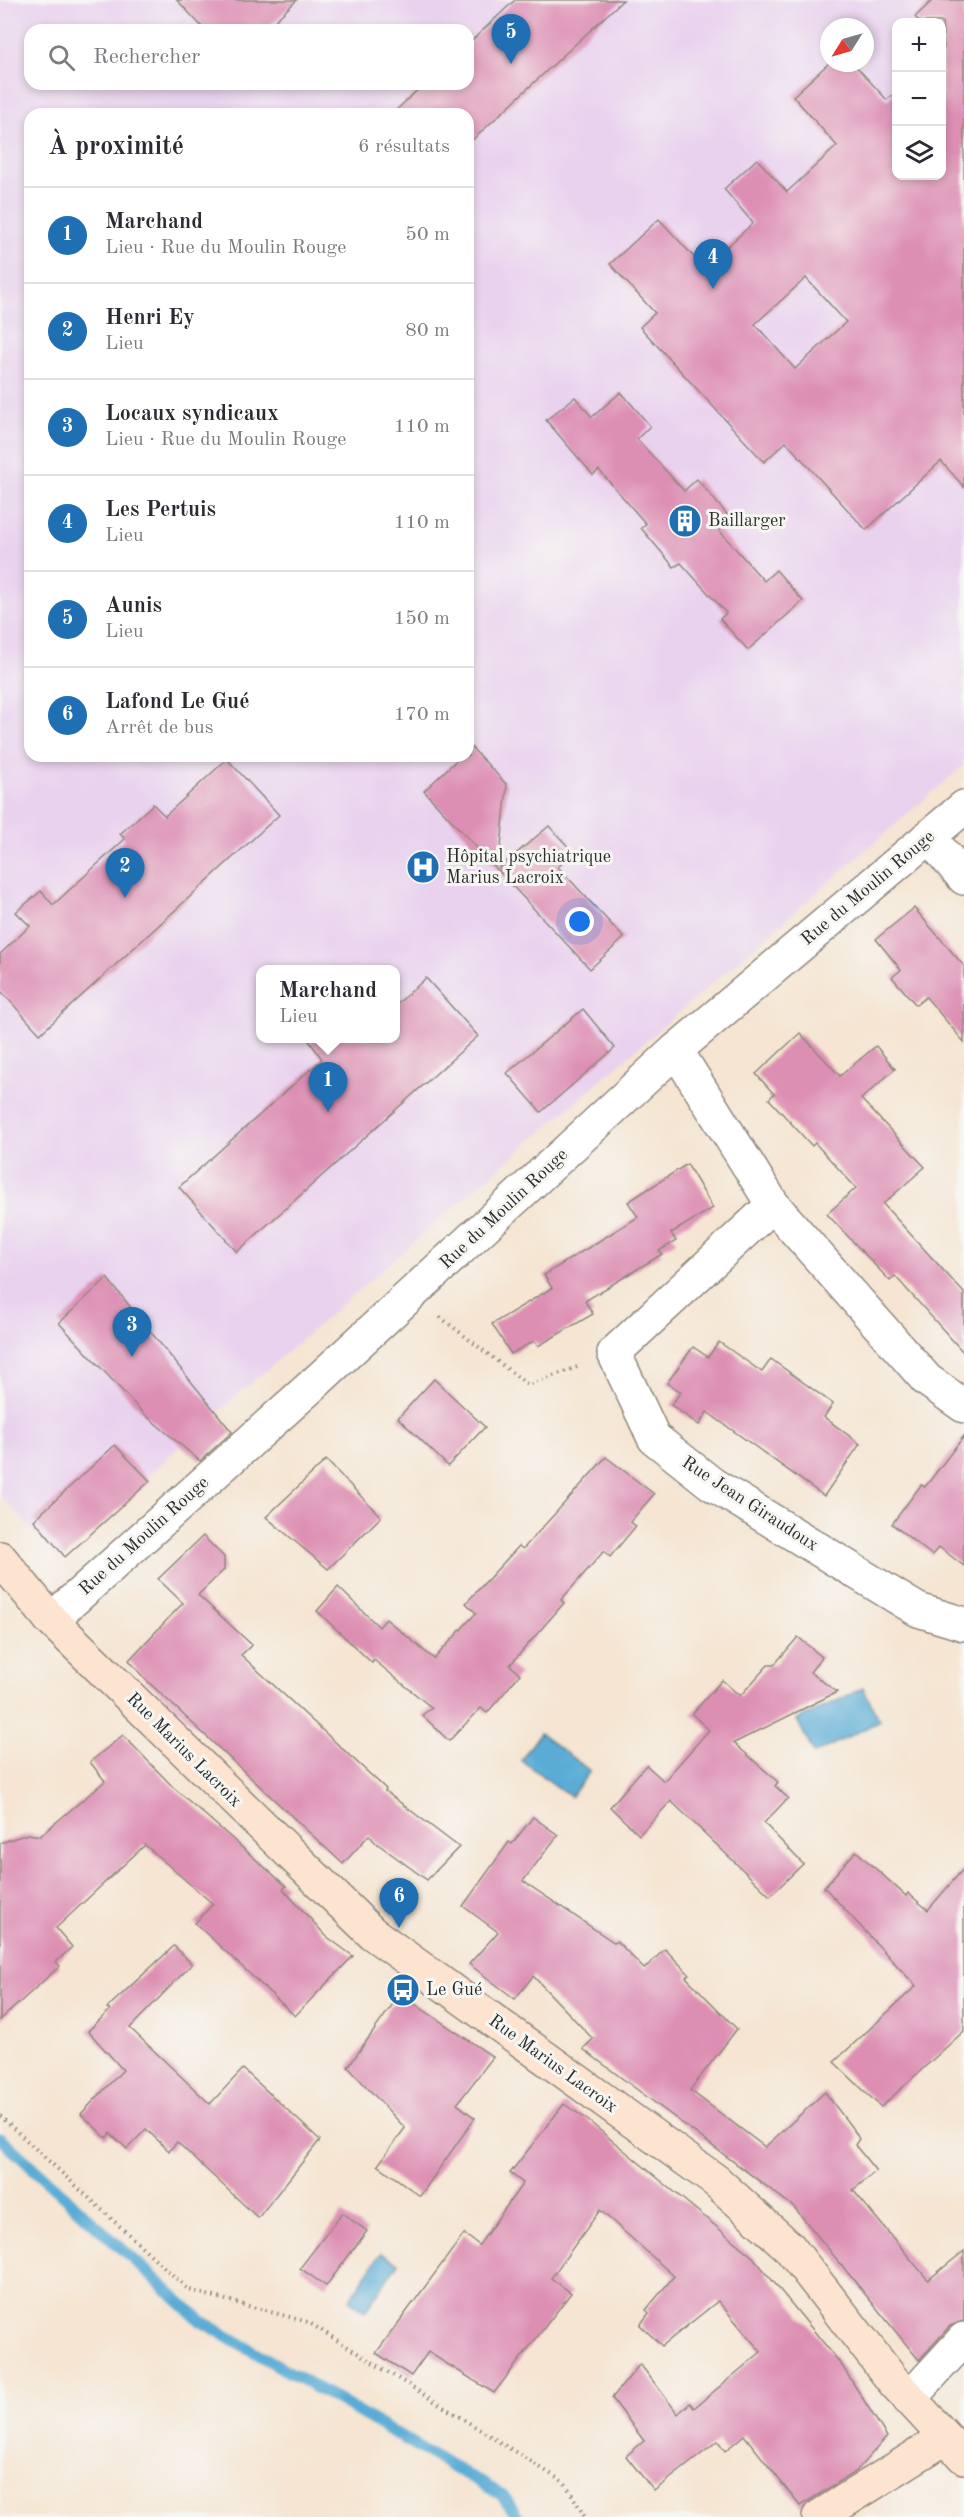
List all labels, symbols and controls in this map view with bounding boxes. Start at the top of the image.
pin: 5 [492,14,530,64]
north arrow [820,18,874,72]
map controls [892,18,946,180]
button: + [892,18,946,72]
search box [24,24,474,90]
icon: search [45,41,78,74]
text: Rechercher [93,46,200,68]
button: − [892,72,946,126]
button: layers [892,126,946,180]
text: À proximité [48,134,184,160]
text: 6 résultats [358,137,450,157]
text: Marchand [105,211,203,233]
text: 1 [62,225,73,245]
text: 50 m [405,225,450,245]
text: Lieu · Rue du Moulin Rouge [105,238,346,258]
pin: 4 [694,240,732,289]
text: Henri Ey [105,307,195,329]
text: 2 [62,321,73,341]
text: 80 m [405,321,450,341]
text: Lieu [105,334,144,354]
text: Locaux syndicaux [105,403,279,425]
text: 3 [62,417,73,437]
text: 110 m [394,417,450,437]
text: Lieu · Rue du Moulin Rouge [105,430,346,450]
text: Les Pertuis [105,499,216,521]
building icon: Baillarger [667,503,703,539]
place label: Baillarger [708,512,786,530]
text: 4 [62,513,73,533]
text: 110 m [394,513,450,533]
text: Lieu [105,526,144,546]
text: Aunis [105,595,162,617]
text: 5 [62,609,73,629]
text: 150 m [394,609,450,629]
text: Lieu [105,622,144,642]
text: Lafond Le Gué [105,691,250,713]
text: 6 [62,705,73,725]
text: 170 m [394,705,450,725]
text: Arrêt de bus [105,718,213,738]
street label: Rue du Moulin Rouge [798,827,938,949]
pin: 2 [106,848,144,898]
place label: Hôpital psychiatrique Marius Lacroix [446,848,611,887]
hospital icon: Hôpital psychiatrique Marius Lacroix [405,849,441,885]
your location [565,907,594,936]
popup [256,965,400,1043]
text: Marchand [279,980,377,1002]
text: Lieu [279,1007,318,1027]
pin: 1 [308,1062,348,1112]
street label: Rue du Moulin Rouge [437,1145,571,1273]
pin: 3 [112,1308,152,1357]
street label: Rue Jean Giraudoux [679,1453,821,1555]
street label: Rue du Moulin Rouge [76,1473,212,1599]
street label: Rue Marius Lacroix [123,1689,245,1811]
pin: 6 [380,1878,418,1928]
bus stop icon: Le Gué [385,1972,421,2008]
place label: Le Gué [426,1981,482,1999]
street label: Rue Marius Lacroix [485,2012,621,2116]

